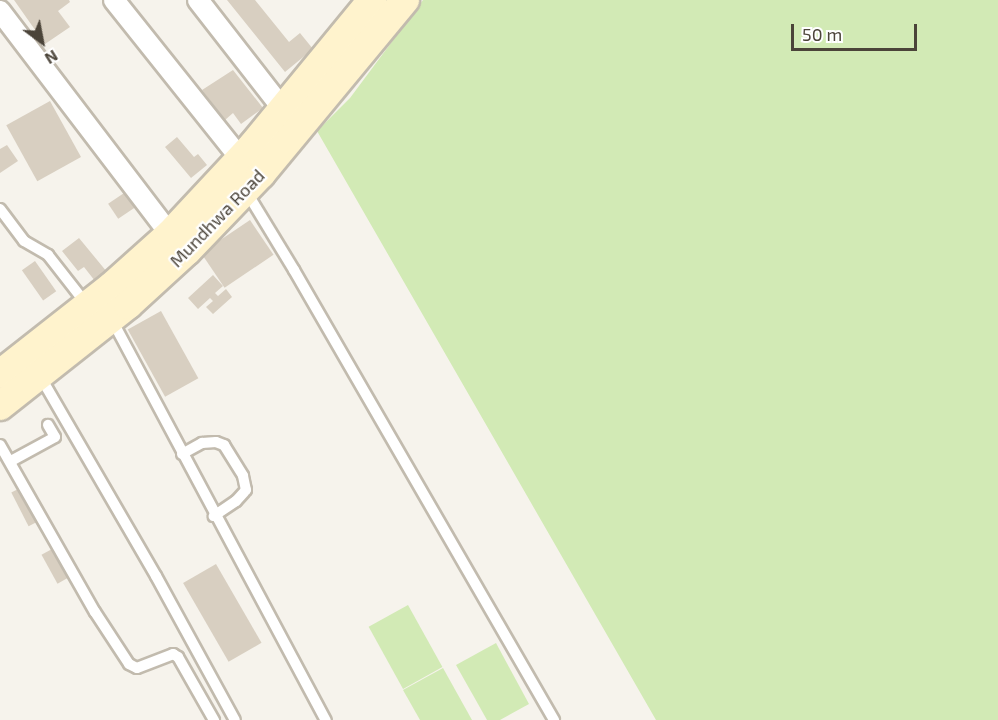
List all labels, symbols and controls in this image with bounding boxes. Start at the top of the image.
north arrow [12,12,72,72]
scale bar [794,12,920,50]
text: 50 m [802,23,842,45]
text: N [42,47,62,69]
street label: Mundhwa Road [165,165,269,271]

